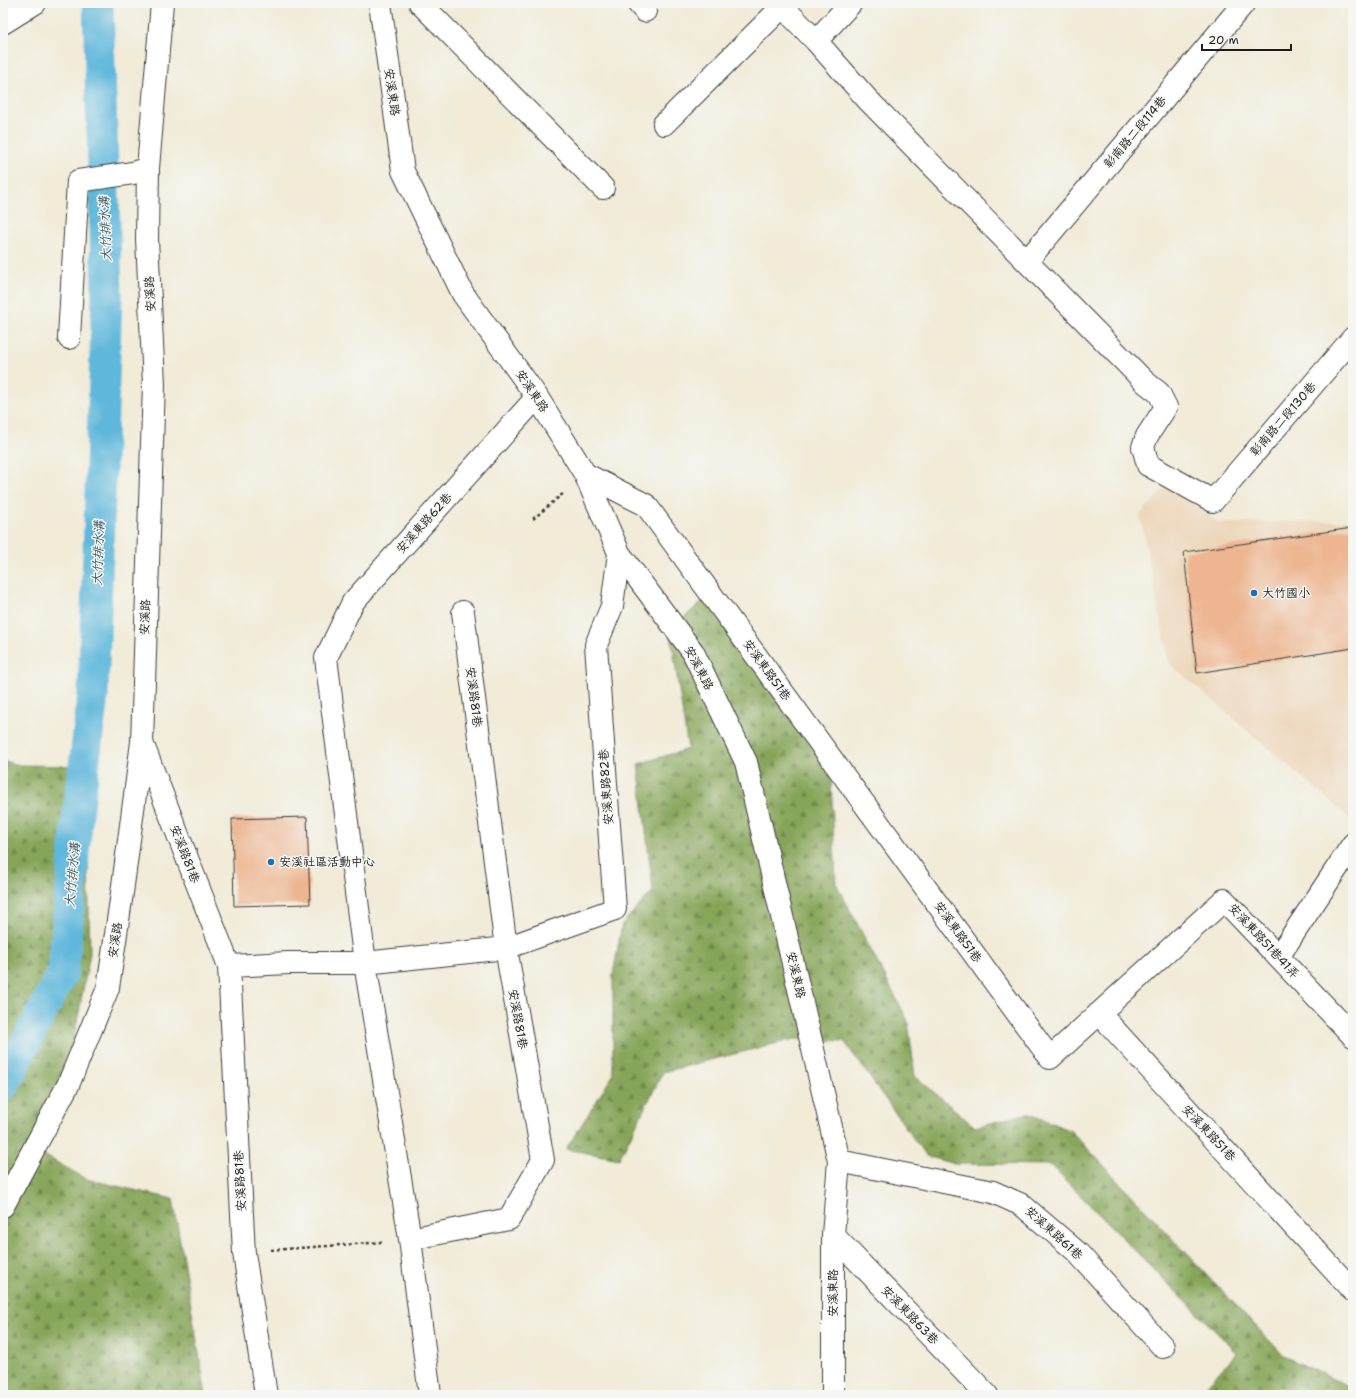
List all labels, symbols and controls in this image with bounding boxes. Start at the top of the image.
scale bar [1202,26,1291,52]
text: 20 m [1208,32,1239,48]
street label: 安溪東路 [381,67,403,117]
street label: 彰南路二段114巷 [1100,93,1170,171]
water label: 大竹排水溝 [95,195,115,262]
street label: 安溪路 [141,276,159,312]
street label: 安溪東路 [512,367,552,415]
street label: 彰南路二段130巷 [1246,379,1320,459]
street label: 安溪東路62巷 [393,489,455,557]
water label: 大竹排水溝 [88,519,108,586]
place label: 大竹國小 [1262,585,1310,601]
marker: 大竹國小 [1249,588,1259,598]
street label: 安溪路 [136,599,154,635]
street label: 安溪東路51巷 [739,636,795,704]
street label: 安溪東路 [681,643,717,693]
street label: 安溪路81巷 [462,666,486,728]
street label: 安溪東路82巷 [595,748,617,826]
street label: 安溪路81巷 [167,823,203,885]
water label: 大竹排水溝 [61,841,83,908]
place label: 安溪社區活動中心 [279,854,375,870]
marker: 安溪社區活動中心 [266,857,276,867]
street label: 安溪東路51巷 [930,898,986,966]
street label: 安溪東路51巷41弄 [1225,900,1303,982]
street label: 安溪路 [104,921,126,959]
street label: 安溪東路 [783,950,809,1000]
street label: 安溪路81巷 [505,988,531,1050]
street label: 安溪東路51巷 [1179,1101,1239,1165]
street label: 安溪路81巷 [230,1150,250,1212]
street label: 安溪東路61巷 [1022,1203,1086,1263]
street label: 安溪東路 [825,1269,841,1317]
street label: 安溪東路63巷 [878,1282,942,1348]

